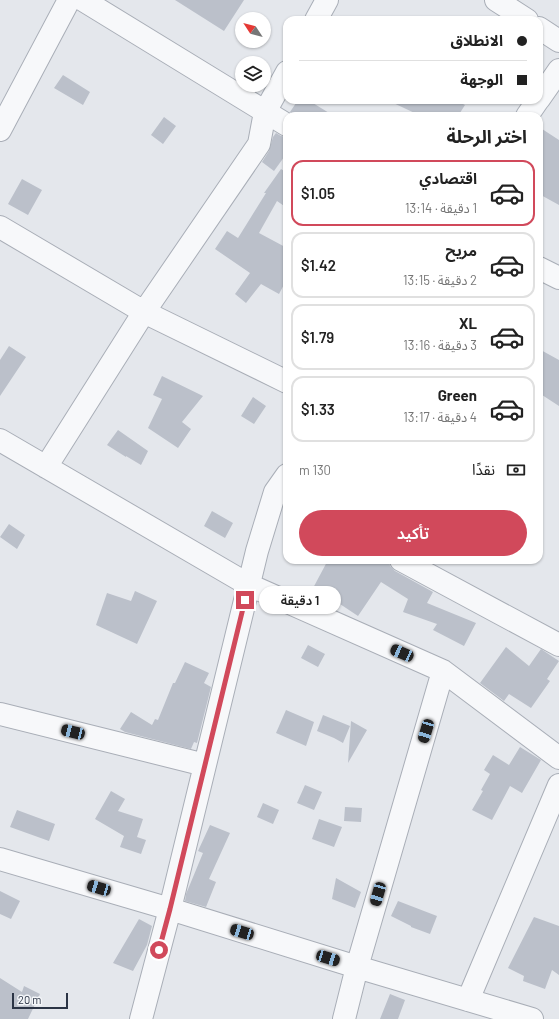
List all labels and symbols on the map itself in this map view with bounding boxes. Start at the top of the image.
north arrow [235,12,271,48]
callout: 1 دقيقة [259,586,341,614]
route end [236,591,254,609]
car [389,643,415,663]
car [417,718,435,744]
car [60,723,86,741]
car [86,879,112,897]
car [369,881,387,907]
car [229,923,255,941]
route start [150,941,168,959]
car [315,949,341,967]
scale bar [12,991,68,1010]

